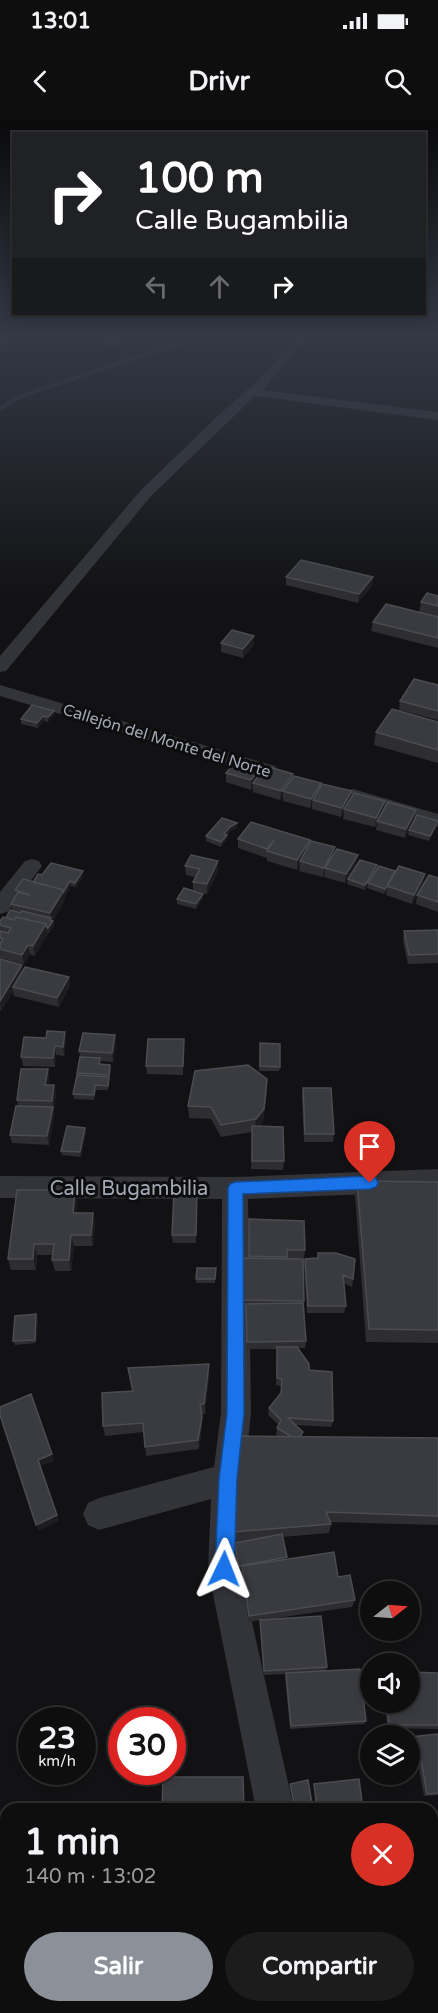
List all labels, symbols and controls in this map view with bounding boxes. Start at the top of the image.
text: 13:01 [30,8,91,34]
icon: back [24,65,57,98]
text: Drivr [188,65,250,98]
icon: search [381,65,414,98]
text: 100 m [135,153,264,204]
icon: right [36,156,114,234]
text: Calle Bugambilia [135,204,349,237]
icon: left [140,270,173,303]
icon: ahead [203,270,236,303]
icon: right [266,270,299,303]
street label: Callejón del Monte del Norte [60,700,273,782]
pin [344,1121,395,1183]
icon: arrive [353,1130,386,1163]
street label: Calle Bugambilia [50,1177,208,1201]
position arrow [192,1537,256,1601]
north arrow [360,1581,420,1641]
map controls [360,1581,420,1785]
button: sound [360,1653,420,1713]
speed limit sign: 30 [108,1707,186,1785]
text: 23 [38,1720,76,1757]
button: layers [360,1725,420,1785]
text: km/h [38,1752,76,1770]
text: 1 min [24,1821,120,1864]
button: close [351,1823,414,1886]
text: 140 m · 13:02 [24,1865,156,1889]
button: Salir [24,1932,213,2001]
button: Compartir [225,1932,414,2001]

